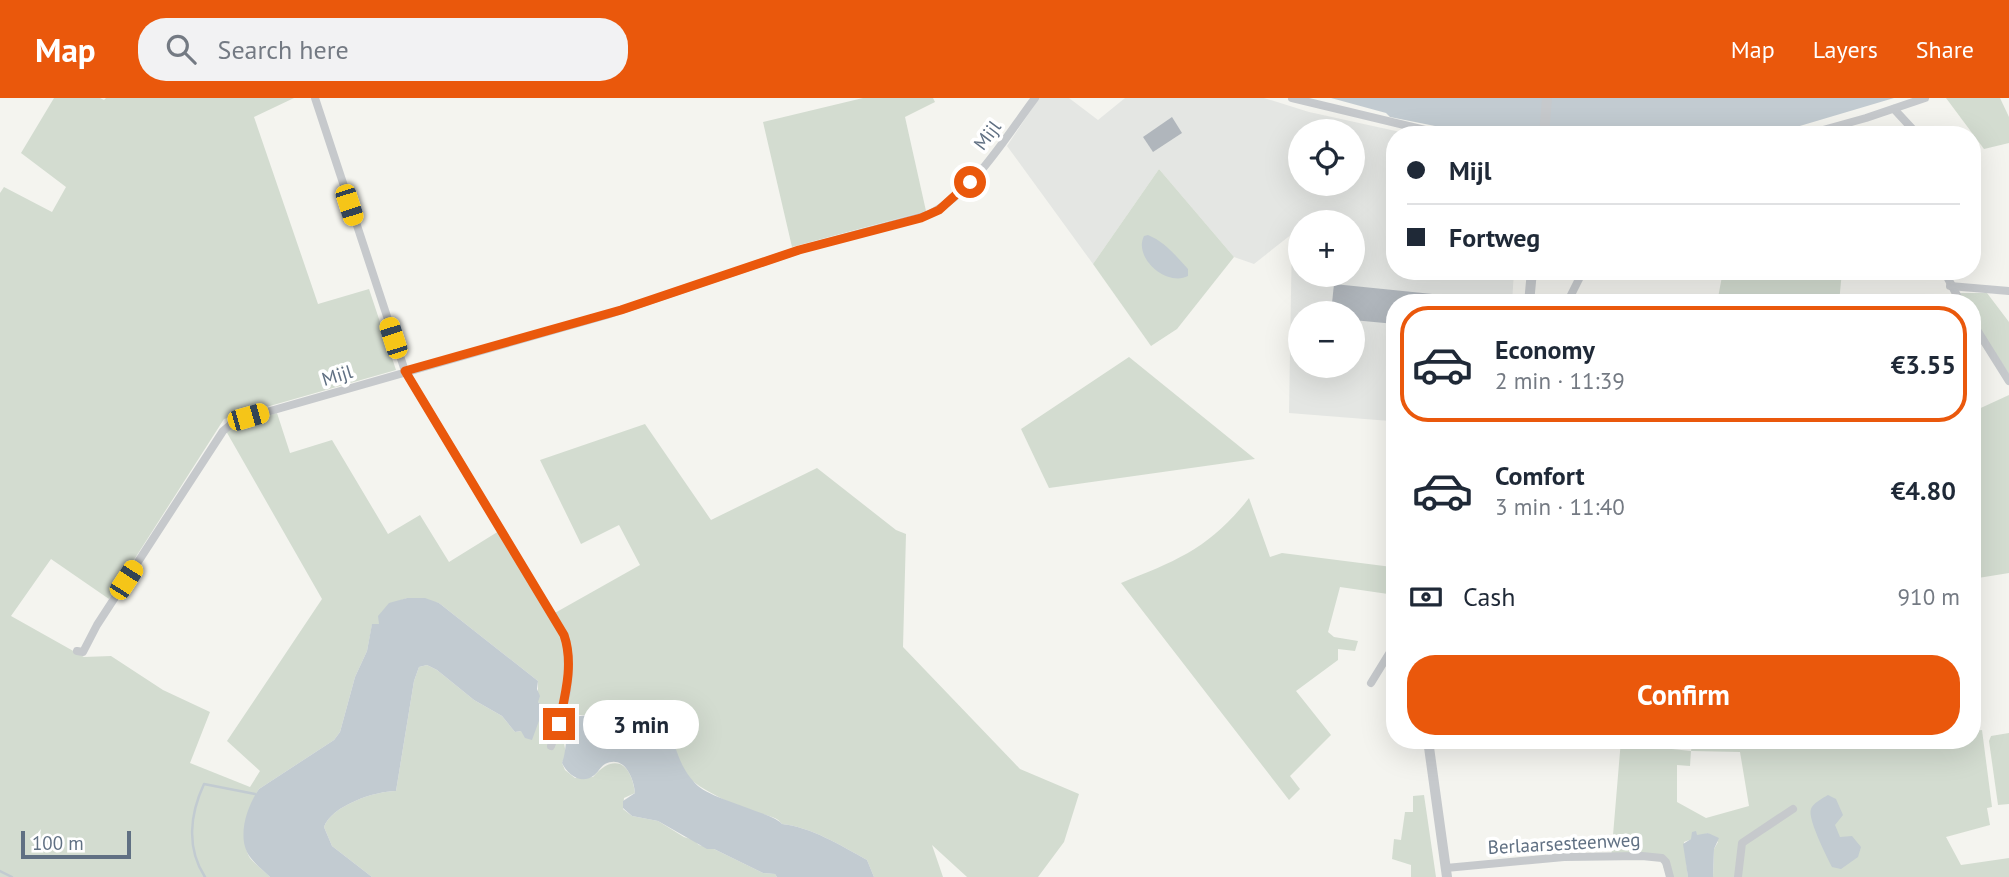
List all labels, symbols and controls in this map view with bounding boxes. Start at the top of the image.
search box [138,18,628,81]
text: Map [35,28,96,71]
icon: search [162,30,200,68]
text: Search here [218,33,349,66]
text: Map [1731,34,1775,65]
text: Layers [1813,34,1878,65]
text: Share [1916,34,1974,65]
street label: Mijl [968,115,1006,155]
map controls [1288,119,1365,378]
button: locate [1288,119,1365,196]
text: Mijl [1449,154,1491,187]
route start [954,166,986,198]
car [333,182,366,228]
button: + [1288,210,1365,287]
text: Fortweg [1449,221,1540,254]
button: − [1288,301,1365,378]
car [377,315,410,361]
icon: car [1411,333,1474,396]
text: Economy [1495,333,1595,366]
text: €3.55 [1891,348,1956,381]
street label: Mijl [319,359,356,391]
text: 2 min · 11:39 [1495,366,1625,395]
car [225,401,272,433]
icon: car [1411,459,1474,522]
text: Comfort [1495,459,1585,492]
text: €4.80 [1891,474,1956,507]
text: 3 min · 11:40 [1495,492,1625,521]
car [106,557,147,603]
icon: cash [1407,578,1445,616]
text: Cash [1463,580,1515,613]
text: 910 m [1898,582,1960,611]
button: Confirm [1407,655,1960,735]
callout: 3 min [584,700,699,748]
route end [543,708,575,740]
text: 3 min [613,710,669,739]
street label: Berlaarsesteenweg [1487,827,1641,859]
scale bar [21,828,131,860]
text: 100 m [32,831,84,855]

